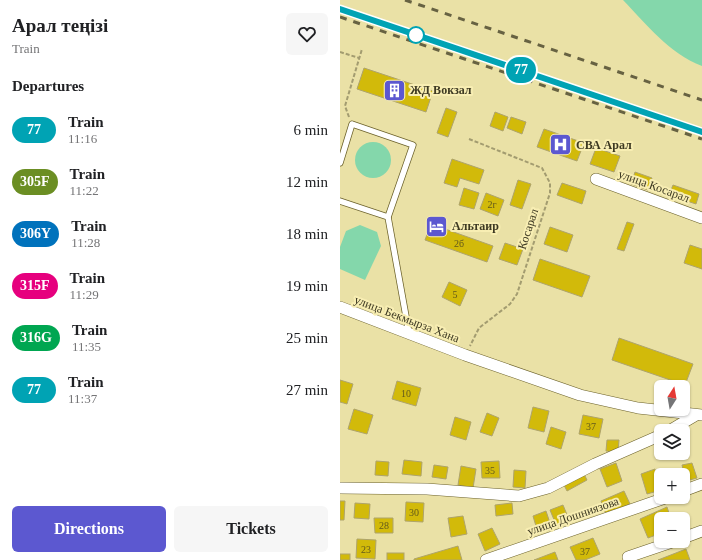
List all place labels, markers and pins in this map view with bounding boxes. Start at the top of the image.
unlabelled marker [407,26,425,44]
building icon: ЖД Вокзал [382,77,408,103]
place label: ЖД Вокзал [410,83,472,97]
hospital icon: СВА Арал [548,132,574,158]
place label: СВА Арал [576,138,632,152]
hotel icon: Альтаир [423,213,449,239]
place label: Альтаир [452,219,499,233]

